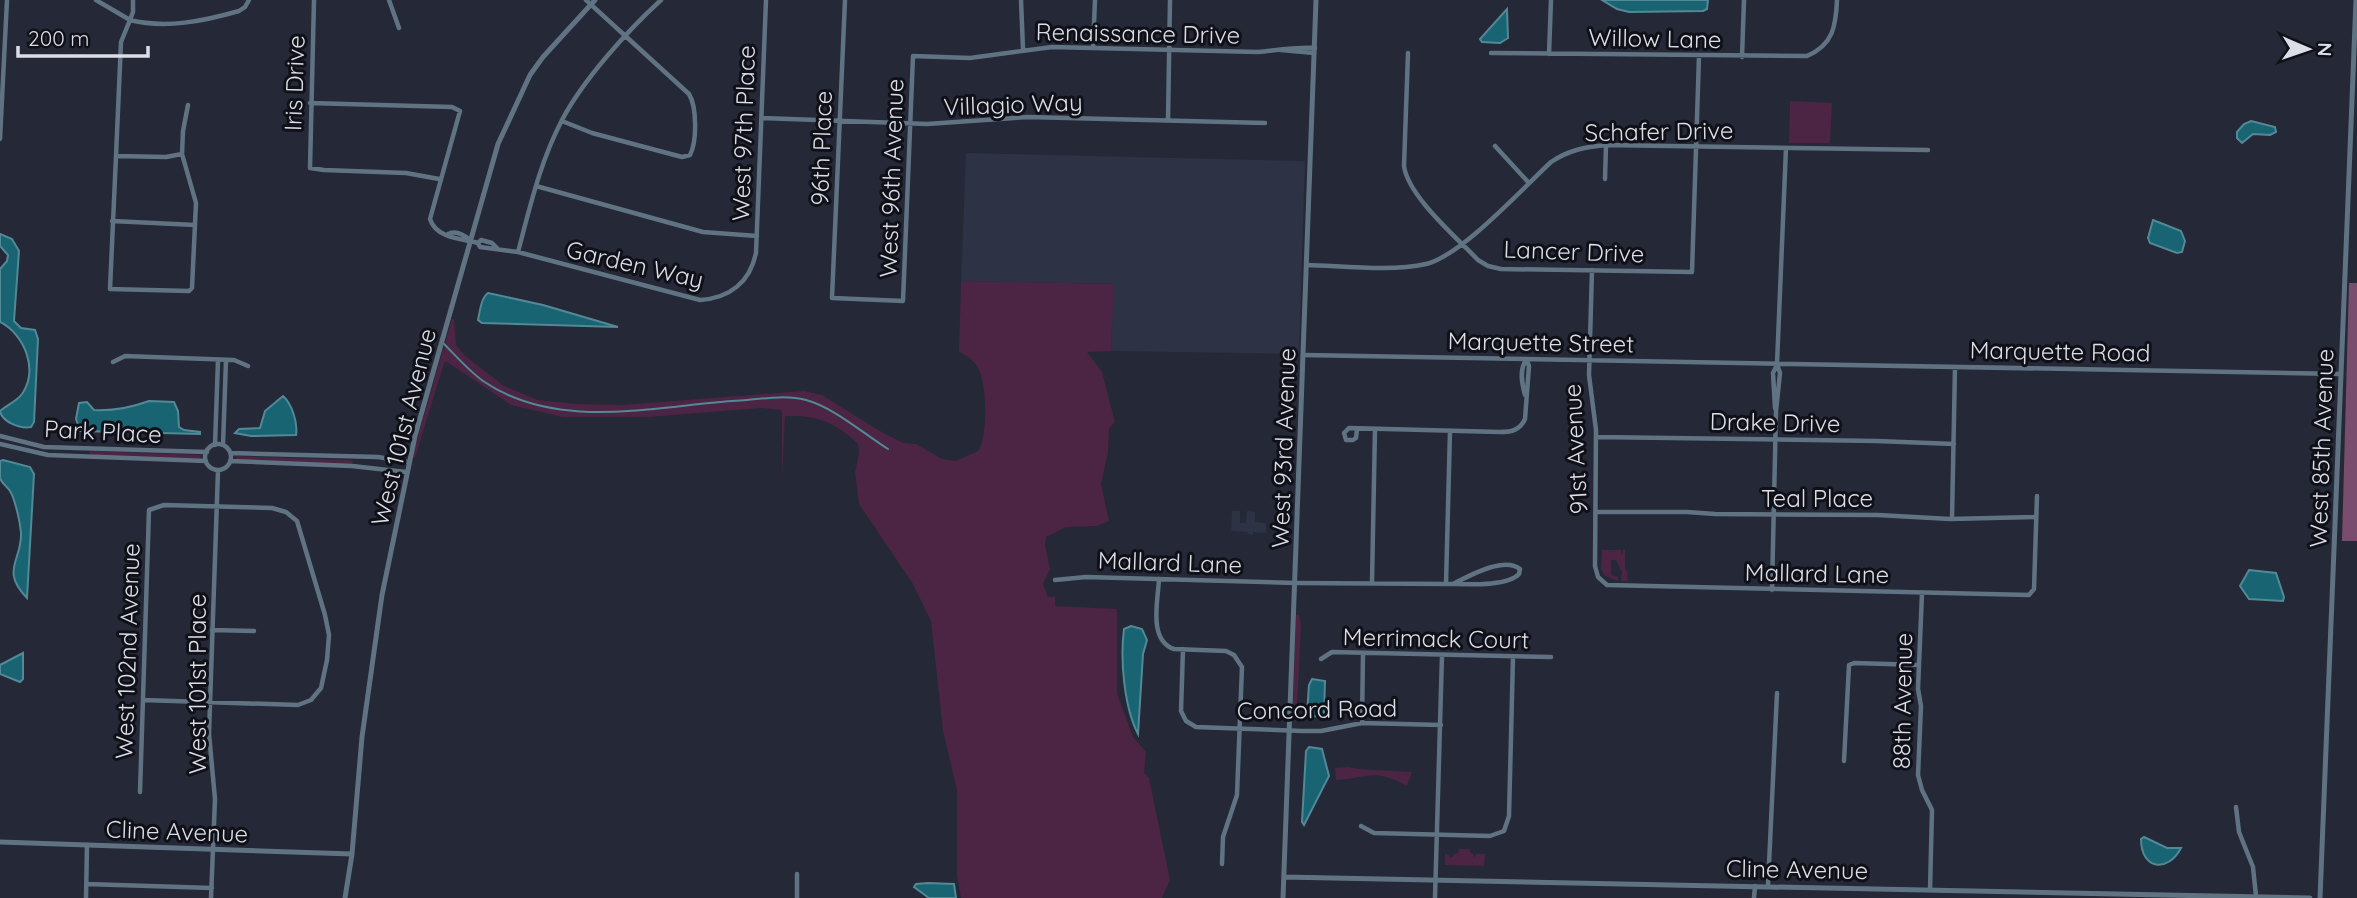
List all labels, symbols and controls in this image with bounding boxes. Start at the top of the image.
scale bar [18,14,147,58]
north arrow [2273,14,2343,84]
street label: Renaissance Drive [1035,16,1241,50]
street label: Willow Lane [1588,22,1722,54]
text: 200 m [28,25,90,51]
street label: Iris Drive [277,35,311,131]
text: N [2313,42,2337,57]
street label: West 97th Place [725,45,761,221]
street label: West 96th Avenue [873,78,909,278]
street label: Villagio Way [943,87,1083,121]
street label: 96th Place [804,90,838,206]
street label: Schafer Drive [1584,115,1734,147]
street label: Garden Way [563,234,707,294]
street label: Lancer Drive [1503,234,1645,268]
street label: West 101st Avenue [364,325,442,529]
street label: Marquette Street [1447,325,1635,359]
street label: Marquette Road [1969,334,2151,368]
street label: West 93rd Avenue [1265,347,1301,549]
street label: West 85th Avenue [2303,348,2339,548]
street label: 91st Avenue [1557,383,1593,515]
street label: Drake Drive [1709,406,1841,438]
street label: Park Place [43,413,163,449]
street label: Teal Place [1761,483,1873,513]
street label: West 102nd Avenue [108,543,146,759]
street label: Mallard Lane [1097,544,1243,580]
street label: Mallard Lane [1744,557,1890,589]
street label: West 101st Place [182,594,212,774]
street label: Merrimack Court [1343,621,1529,655]
street label: 88th Avenue [1886,633,1918,769]
street label: Concord Road [1237,693,1397,725]
street label: Cline Avenue [105,814,249,848]
street label: Cline Avenue [1726,853,1868,885]

